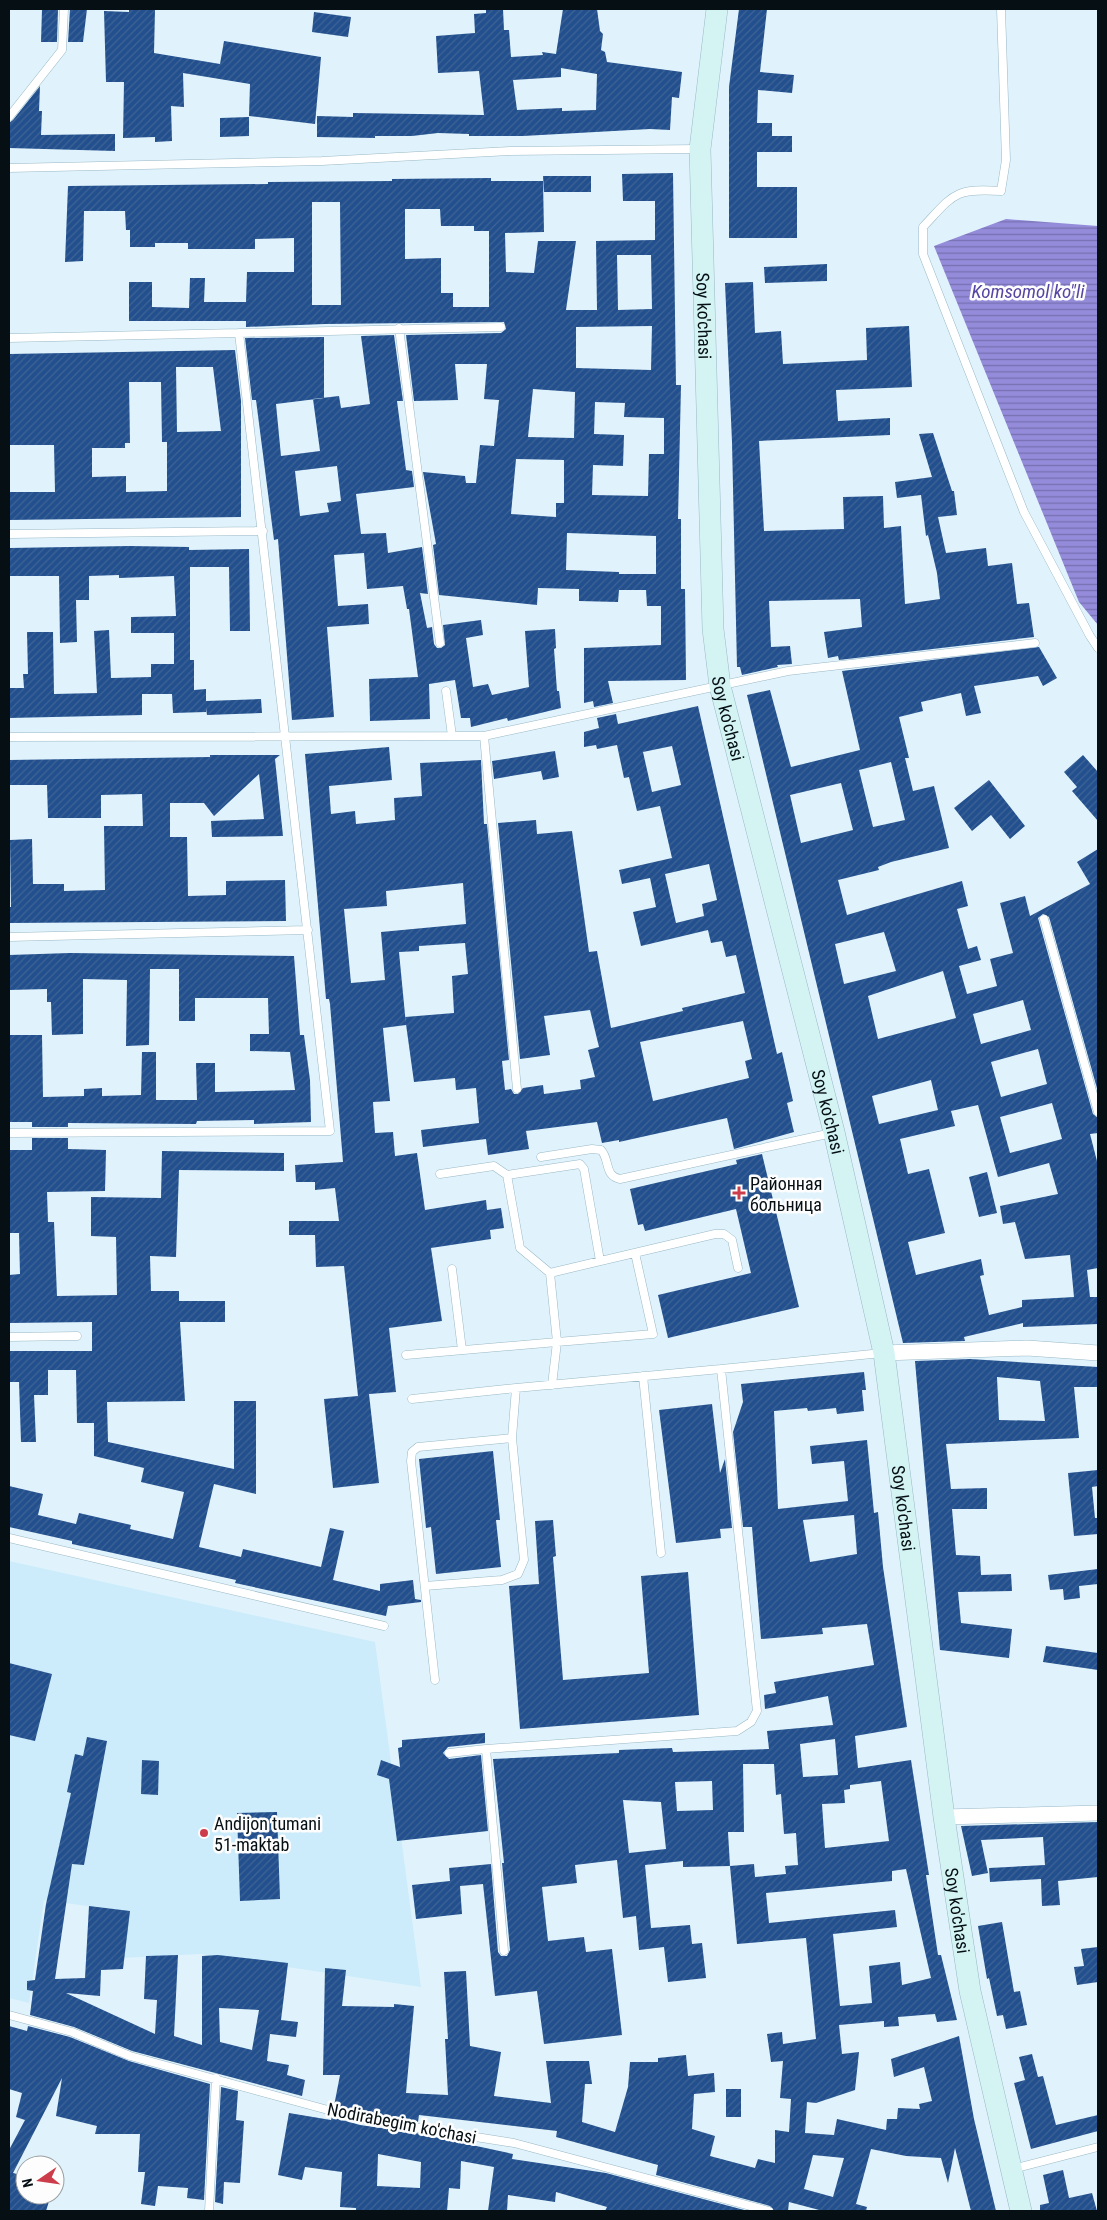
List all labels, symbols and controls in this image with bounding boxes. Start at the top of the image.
street label: Soy ko'chasi [693,272,716,359]
water label: Komsomol ko"li [972,280,1085,303]
street label: Soy ko'chasi [708,675,749,763]
street label: Soy ko'chasi [808,1067,849,1156]
place label: Районная больница [750,1173,822,1215]
marker: Районная больница [732,1186,746,1200]
street label: Soy ko'chasi [888,1464,920,1552]
place label: Andijon tumani 51-maktab [214,1813,321,1855]
marker: Andijon tumani 51-maktab [198,1827,210,1839]
street label: Soy ko'chasi [941,1866,975,1955]
street label: Nodirabegim ko'chasi [326,2098,478,2148]
north arrow [15,2155,65,2205]
text: N [19,2177,36,2189]

